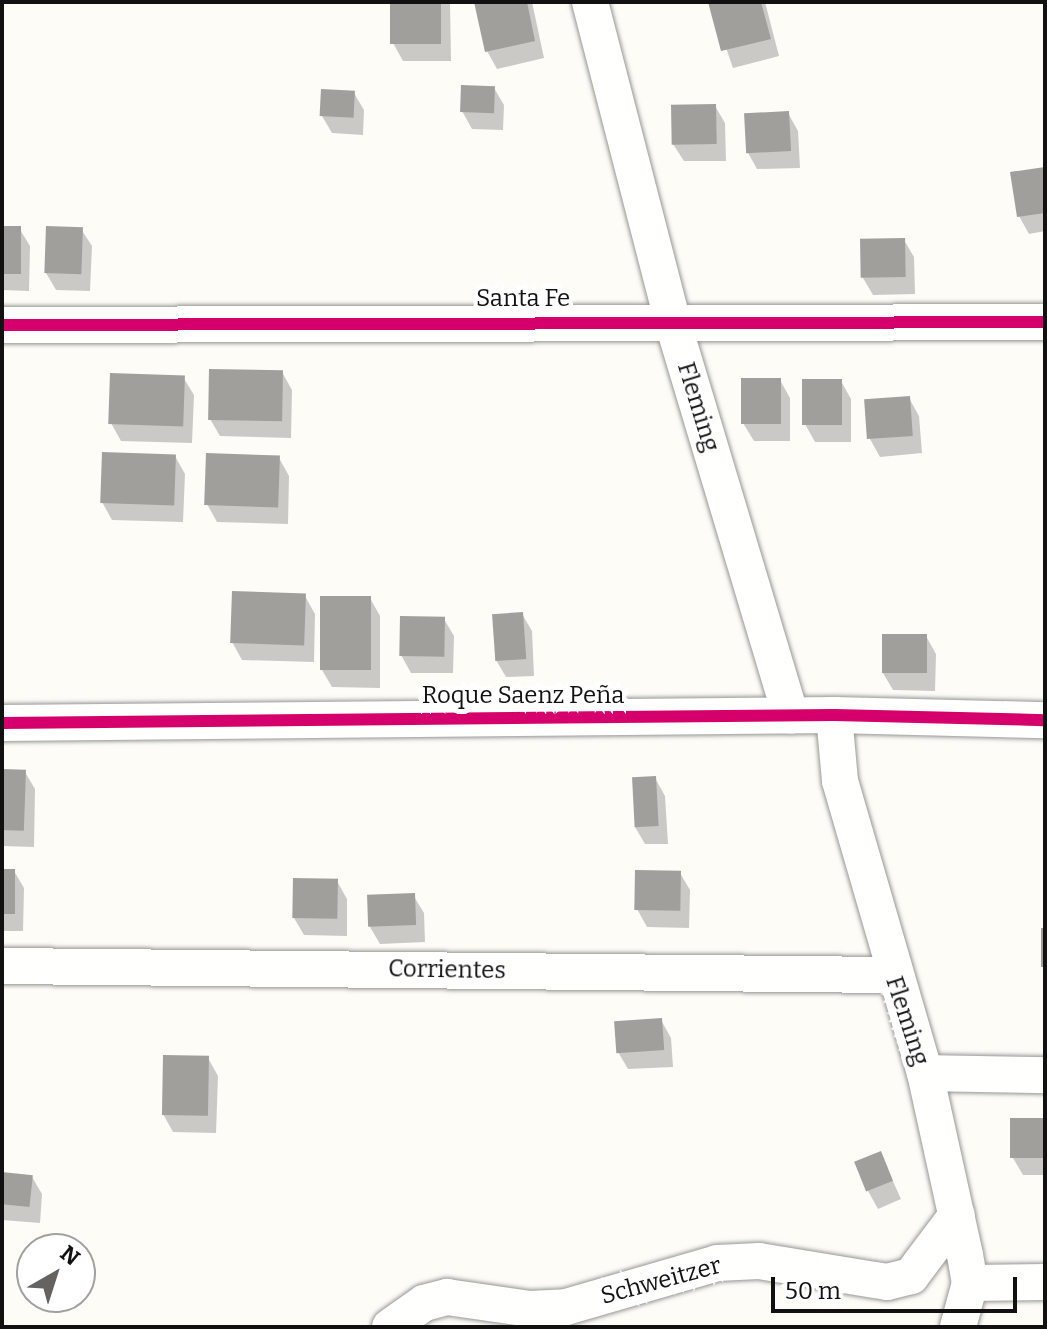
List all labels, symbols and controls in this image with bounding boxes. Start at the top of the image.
street label: Santa Fe [476,285,570,313]
street label: Fleming [671,359,725,455]
street label: Roque Saenz Peña [422,682,624,710]
street label: Corrientes [388,955,506,985]
street label: Fleming [879,973,935,1069]
north arrow [16,1233,96,1313]
text: N [55,1240,85,1271]
street label: Schweitzer [598,1251,724,1311]
scale bar [775,1261,1021,1311]
text: 50 m [785,1277,841,1305]

